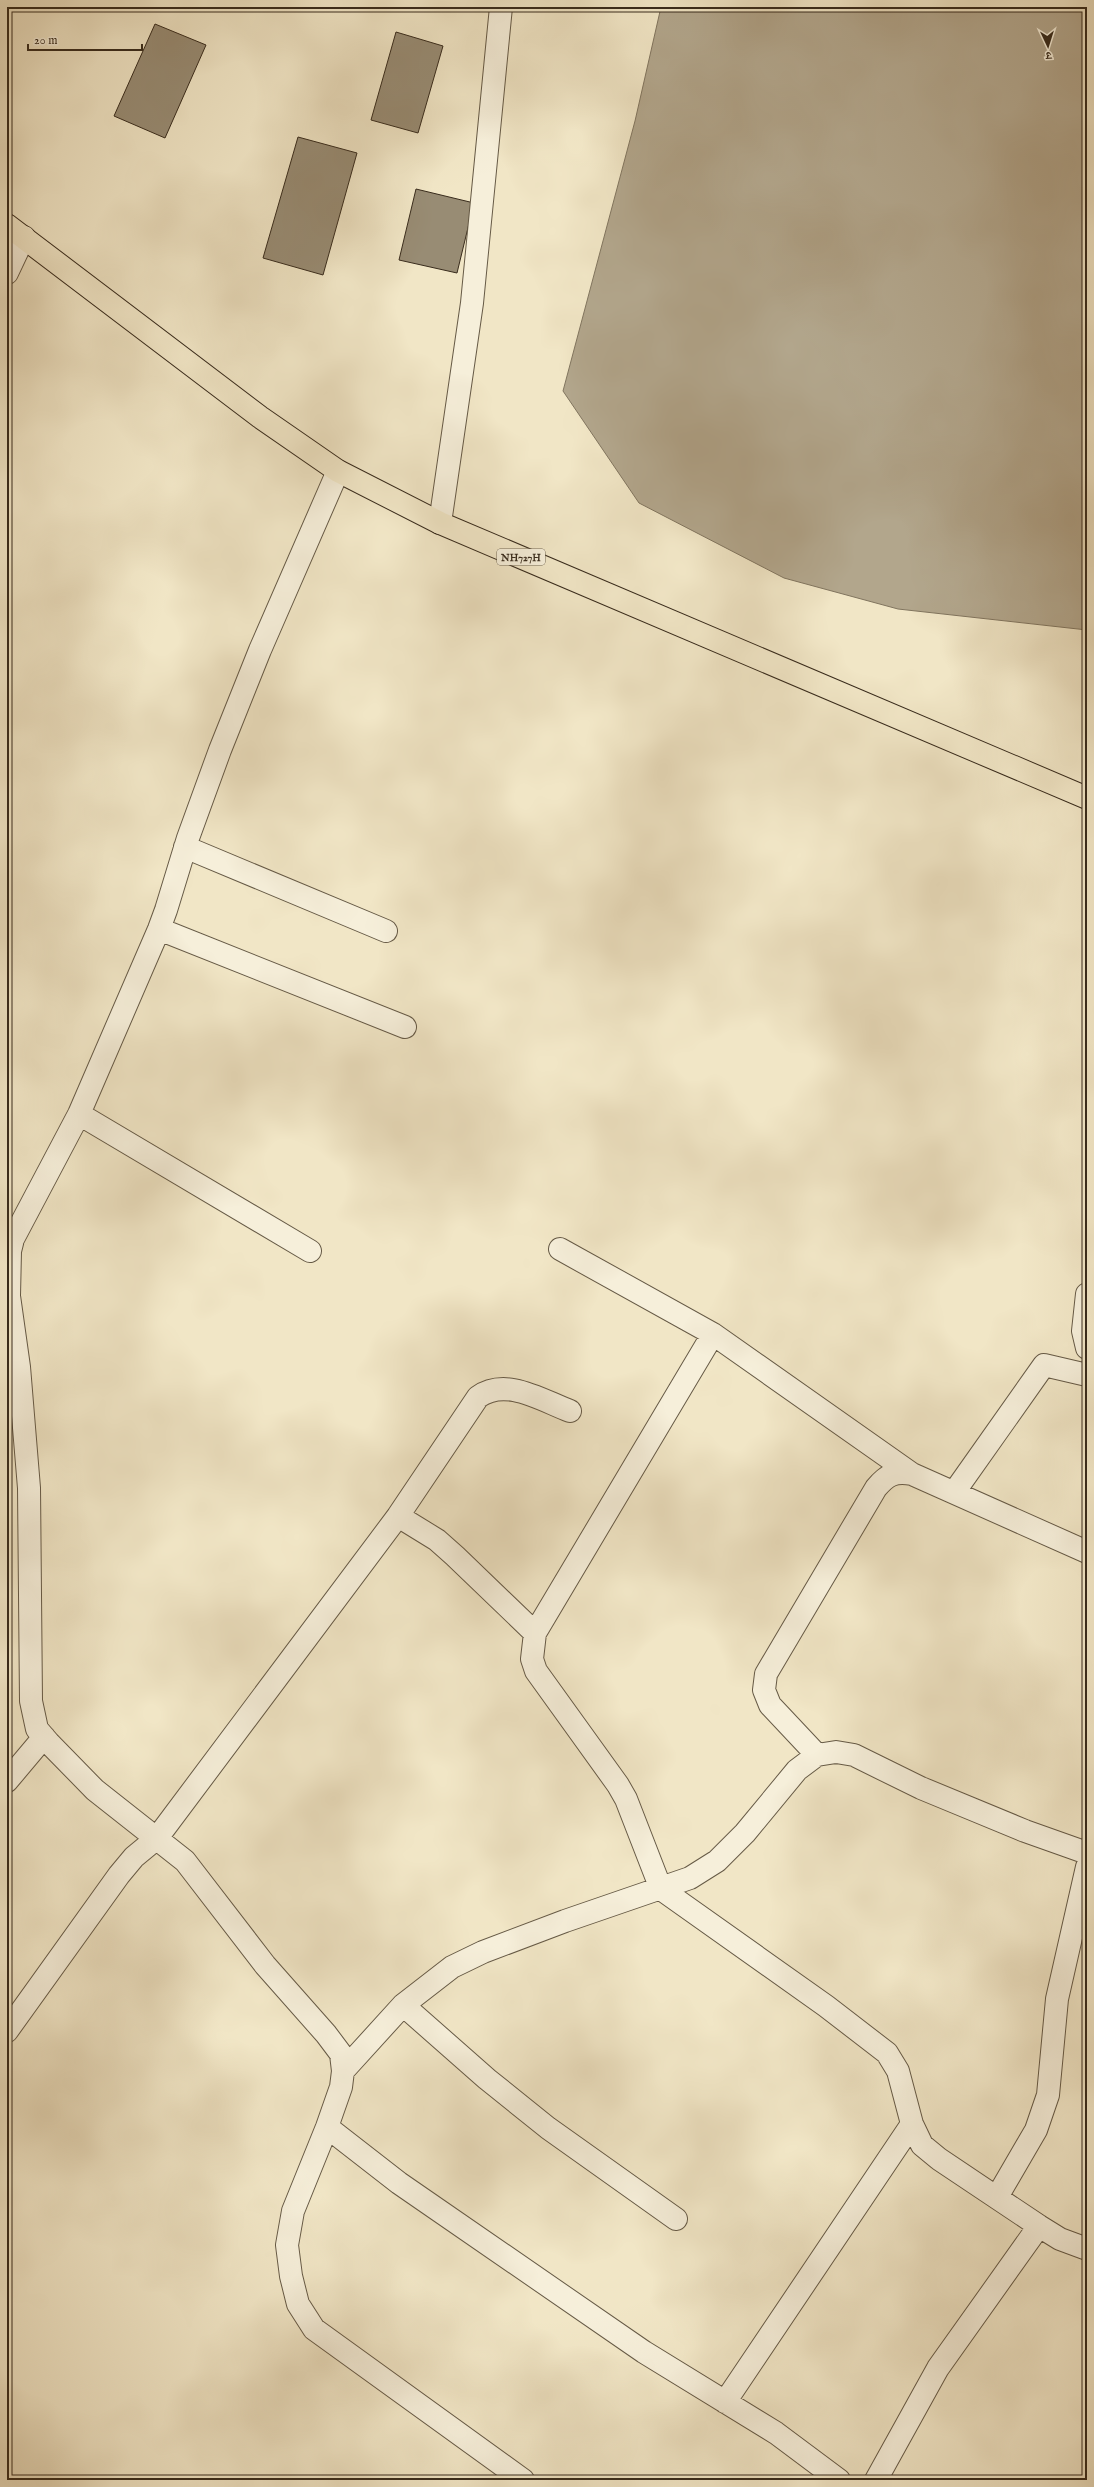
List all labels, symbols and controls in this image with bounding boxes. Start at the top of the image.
scale bar [28,26,142,52]
north arrow [1028,26,1068,66]
text: 20 m [34,33,57,48]
text: उ [1044,48,1053,62]
road number: NH727H [497,549,545,565]

